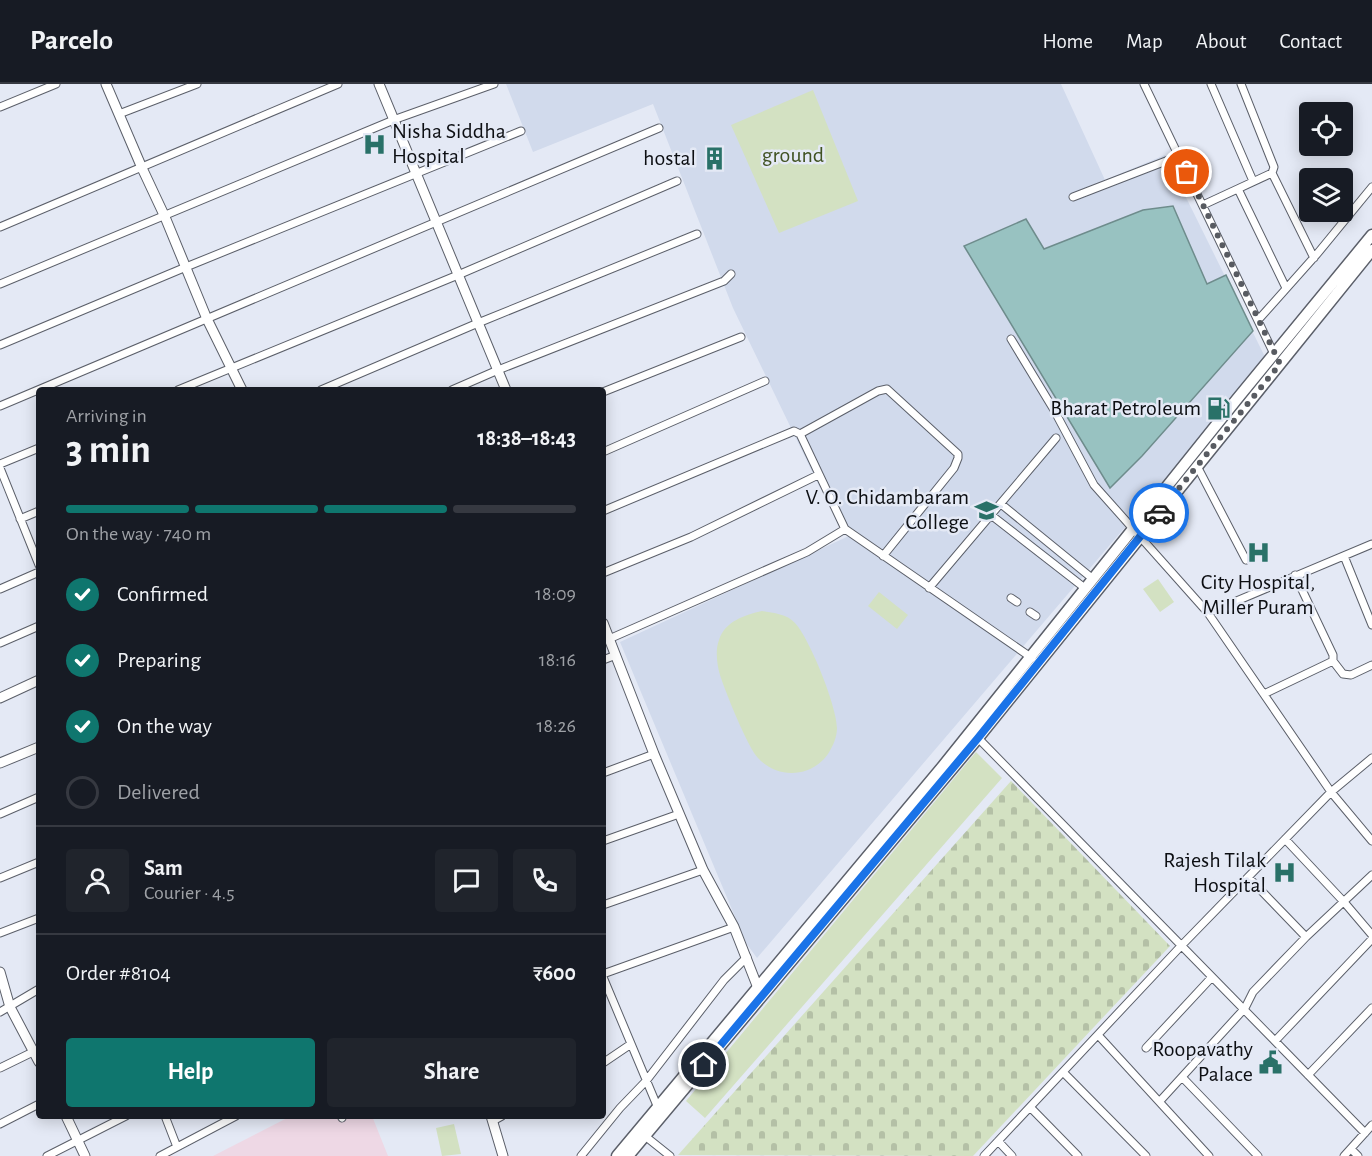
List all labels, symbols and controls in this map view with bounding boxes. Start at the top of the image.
text: Parcelo [30,27,113,55]
text: Home [1042,31,1093,52]
text: Map [1126,31,1163,52]
text: About [1196,31,1246,52]
text: Contact [1279,31,1342,52]
map controls [1299,102,1353,222]
button: locate [1299,102,1353,156]
place label: Nisha Siddha Hospital [392,120,506,167]
hospital icon: Nisha Siddha Hospital [361,131,387,157]
park label: ground [762,144,824,166]
building icon: hostal [701,145,727,171]
pin [1161,146,1212,197]
place label: hostal [643,147,696,169]
icon: bag [1170,155,1203,188]
button: layers [1299,168,1353,222]
fuel station icon: Bharat Petroleum [1206,395,1232,421]
place label: Bharat Petroleum [1050,397,1201,419]
text: Arriving in [66,406,147,426]
text: 18:38–18:43 [477,427,576,449]
text: 3 min [66,431,151,470]
courier [1129,483,1189,543]
place label: V. O. Chidambaram College [805,486,969,533]
school or university icon: V. O. Chidambaram College [974,497,1000,523]
icon: car [1143,497,1176,530]
text: On the way · 740 m [66,524,211,544]
hospital icon: City Hospital, Miller Puram [1245,540,1271,566]
place label: City Hospital, Miller Puram [1201,571,1315,618]
icon: check [66,578,99,611]
text: Confirmed [117,583,208,605]
text: 18:09 [535,584,576,604]
icon: check [66,644,99,677]
text: Preparing [117,649,201,671]
text: 18:16 [539,650,576,670]
icon: check [66,710,99,743]
text: On the way [117,715,212,737]
text: 18:26 [537,716,576,736]
text: Delivered [117,781,200,803]
button: person [66,849,129,912]
button: chat [435,849,498,912]
button: phone [513,849,576,912]
place label: Rajesh Tilak Hospital [1163,849,1266,896]
text: Sam [144,857,183,879]
hospital icon: Rajesh Tilak Hospital [1271,860,1297,886]
text: Courier · 4.5 [144,883,235,903]
text: Order #8104 [66,962,171,984]
text: ₹600 [533,962,576,984]
button: Help [66,1038,315,1107]
button: Share [327,1038,576,1107]
place label: Roopavathy Palace [1152,1038,1254,1085]
pin [678,1039,729,1090]
icon: home [687,1048,720,1081]
public building icon: Roopavathy Palace [1258,1049,1284,1075]

